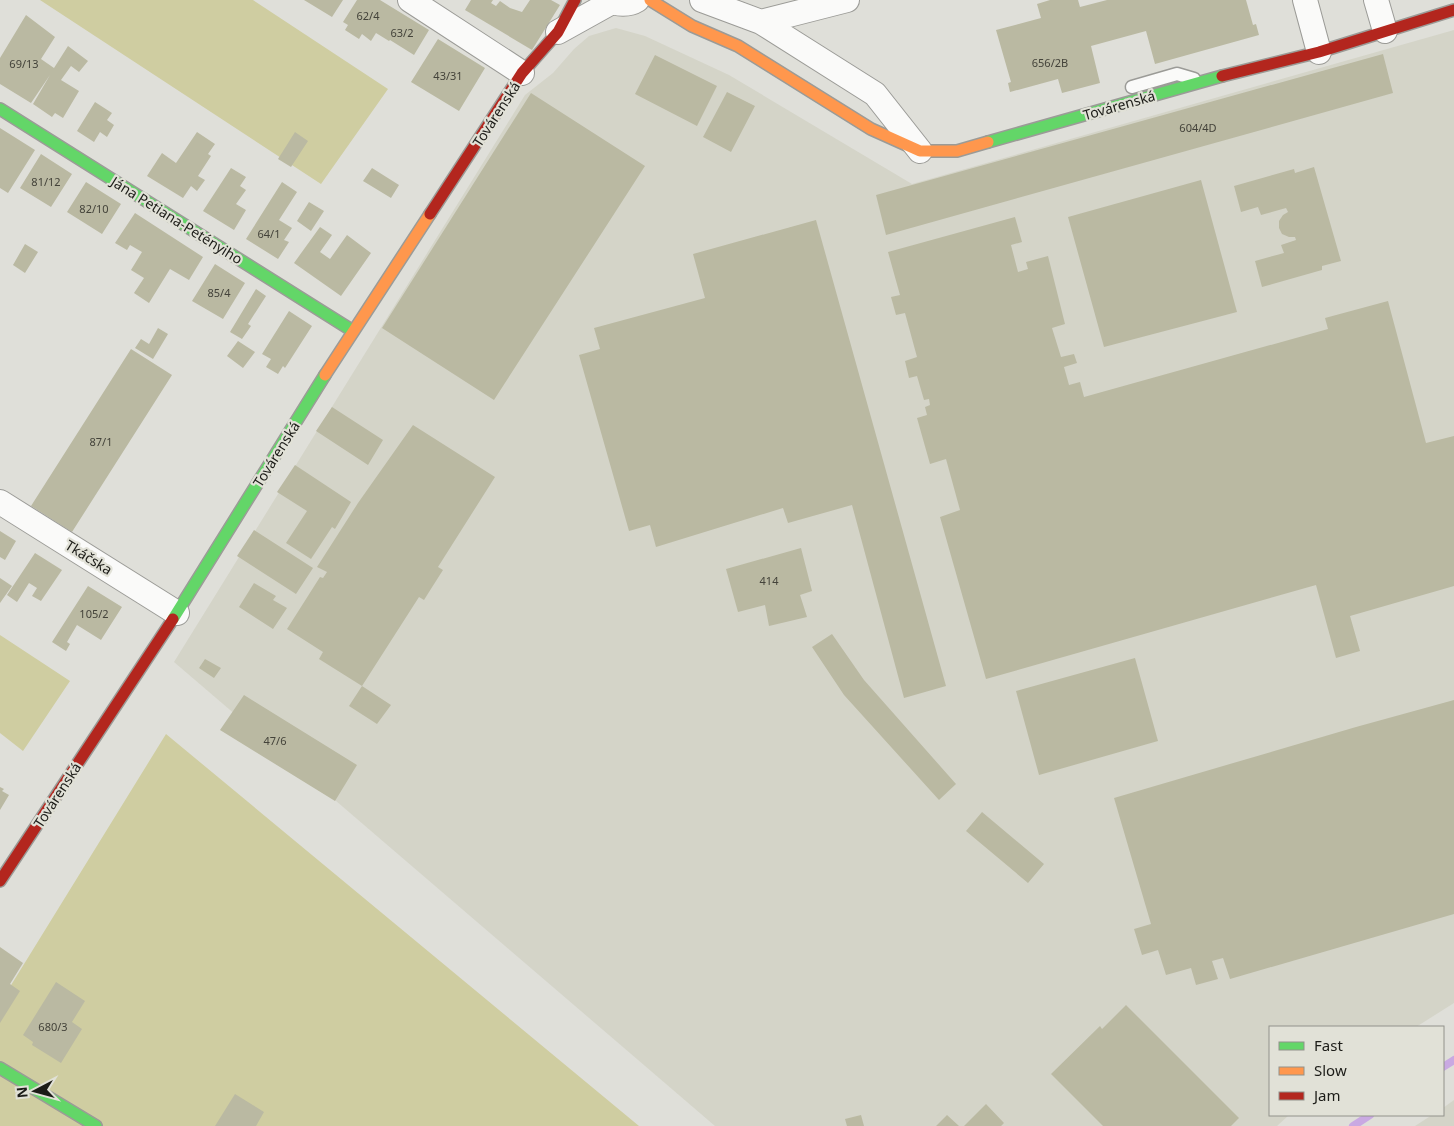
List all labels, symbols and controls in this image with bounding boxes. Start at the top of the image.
house number: 62/4 [357,8,380,23]
house number: 63/2 [391,25,413,40]
house number: 656/2B [1032,55,1068,70]
house number: 69/13 [9,56,39,71]
house number: 43/31 [433,68,463,83]
street label: Továrenská [468,78,524,150]
street label: Továrenská [1081,86,1157,124]
house number: 604/4D [1179,120,1217,135]
street label: Jána Petiana-Petényiho [106,171,246,268]
house number: 81/12 [31,174,61,189]
house number: 82/10 [79,201,109,216]
house number: 64/1 [258,226,280,241]
house number: 85/4 [208,285,231,300]
street label: Továrenská [248,418,304,490]
house number: 87/1 [90,434,112,449]
street label: Tkáčska [62,535,116,579]
house number: 414 [760,573,779,588]
house number: 105/2 [79,606,109,621]
house number: 47/6 [264,733,286,748]
street label: Továrenská [29,759,85,831]
house number: 680/3 [38,1019,68,1034]
legend [1269,1026,1444,1116]
text: Fast [1314,1035,1343,1055]
text: Slow [1314,1060,1347,1080]
north arrow [10,1066,60,1116]
text: Jam [1312,1085,1341,1105]
text: N [12,1086,32,1099]

